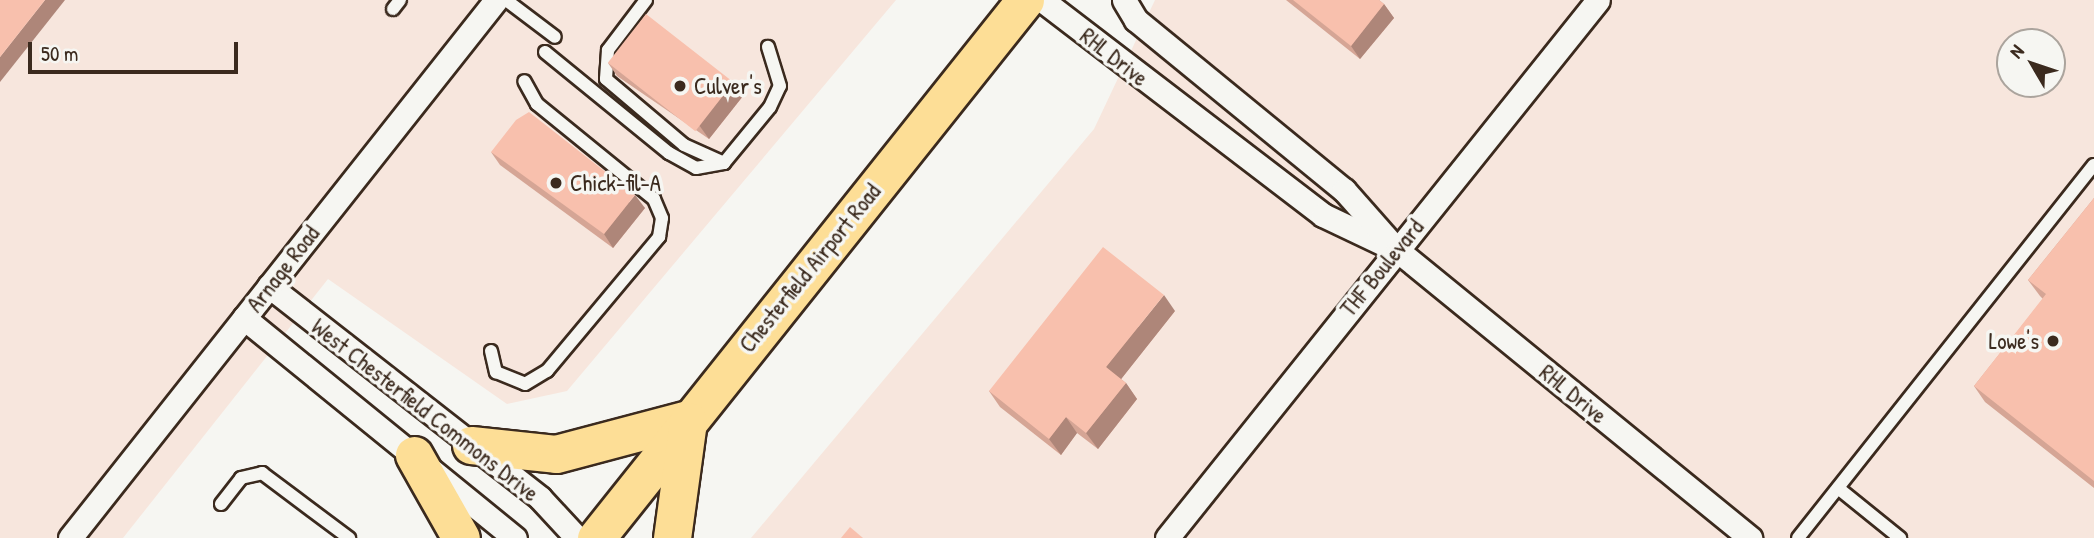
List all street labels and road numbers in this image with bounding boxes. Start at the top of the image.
street label: RHL Drive [1075,22,1153,92]
street label: Chesterfield Airport Road [734,178,886,358]
street label: THF Boulevard [1334,214,1430,322]
street label: Arnage Road [241,220,325,318]
street label: West Chesterfield Commons Drive [306,313,544,507]
street label: RHL Drive [1534,359,1612,429]

